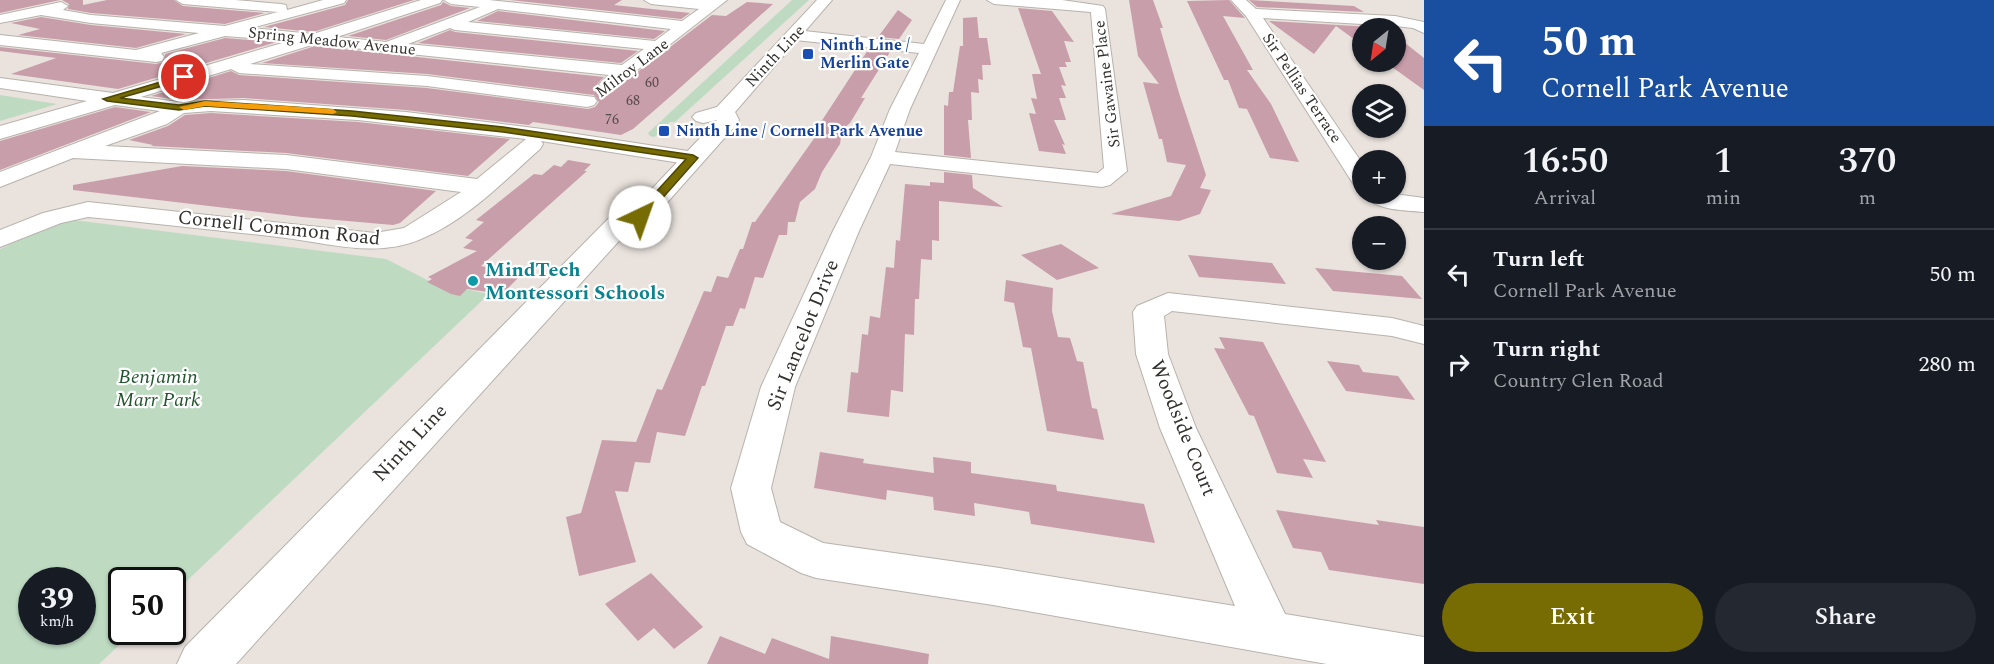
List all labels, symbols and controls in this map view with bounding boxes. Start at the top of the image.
text: 50 m [1541,11,1636,74]
north arrow [1352,18,1406,72]
map controls [1352,18,1406,270]
street label: Ninth Line [740,19,810,93]
street label: Sir Gawaine Place [1087,19,1127,149]
street label: Spring Meadow Avenue [247,20,417,62]
icon: left [1442,24,1520,102]
street label: Sir Pellias Terrace [1256,28,1348,148]
street label: Milroy Lane [590,32,674,104]
place label: Ninth Line / Merlin Gate [820,33,910,75]
marker: Ninth Line / Merlin Gate [801,47,815,61]
pin [158,51,209,102]
icon: arrive [167,60,200,93]
text: Cornell Park Avenue [1541,68,1789,110]
house number: 60 [645,72,659,93]
button: layers [1352,84,1406,138]
house number: 68 [626,90,640,111]
house number: 76 [605,109,619,130]
place label: Ninth Line / Cornell Park Avenue [676,119,923,143]
marker: Ninth Line / Cornell Park Avenue [657,124,671,138]
text: 16:50 [1522,134,1608,189]
text: 1 [1714,134,1733,189]
text: 370 [1838,134,1896,189]
button: + [1352,150,1406,204]
text: Arrival [1534,183,1596,213]
text: min [1706,183,1741,213]
text: m [1859,183,1876,213]
position arrow [608,185,672,249]
street label: Cornell Common Road [176,202,382,254]
button: − [1352,216,1406,270]
text: Turn left [1493,243,1585,276]
place label: MindTech Montessori Schools [485,255,665,308]
street label: Sir Lancelot Drive [759,255,847,415]
icon: left [1442,258,1475,291]
text: 50 m [1930,258,1976,291]
marker: MindTech Montessori Schools [466,274,480,288]
text: Cornell Park Avenue [1493,276,1677,306]
text: Turn right [1493,333,1600,366]
icon: right [1442,348,1475,381]
text: 280 m [1919,348,1976,381]
street label: Woodside Court [1142,355,1224,501]
park label: Benjamin Marr Park [116,362,201,415]
text: Country Glen Road [1493,366,1664,396]
street label: Ninth Line [366,397,454,489]
speed limit sign: 50 [108,567,186,645]
text: 39 [40,576,74,622]
button: Exit [1442,583,1703,652]
button: Share [1715,583,1976,652]
text: km/h [40,610,74,633]

